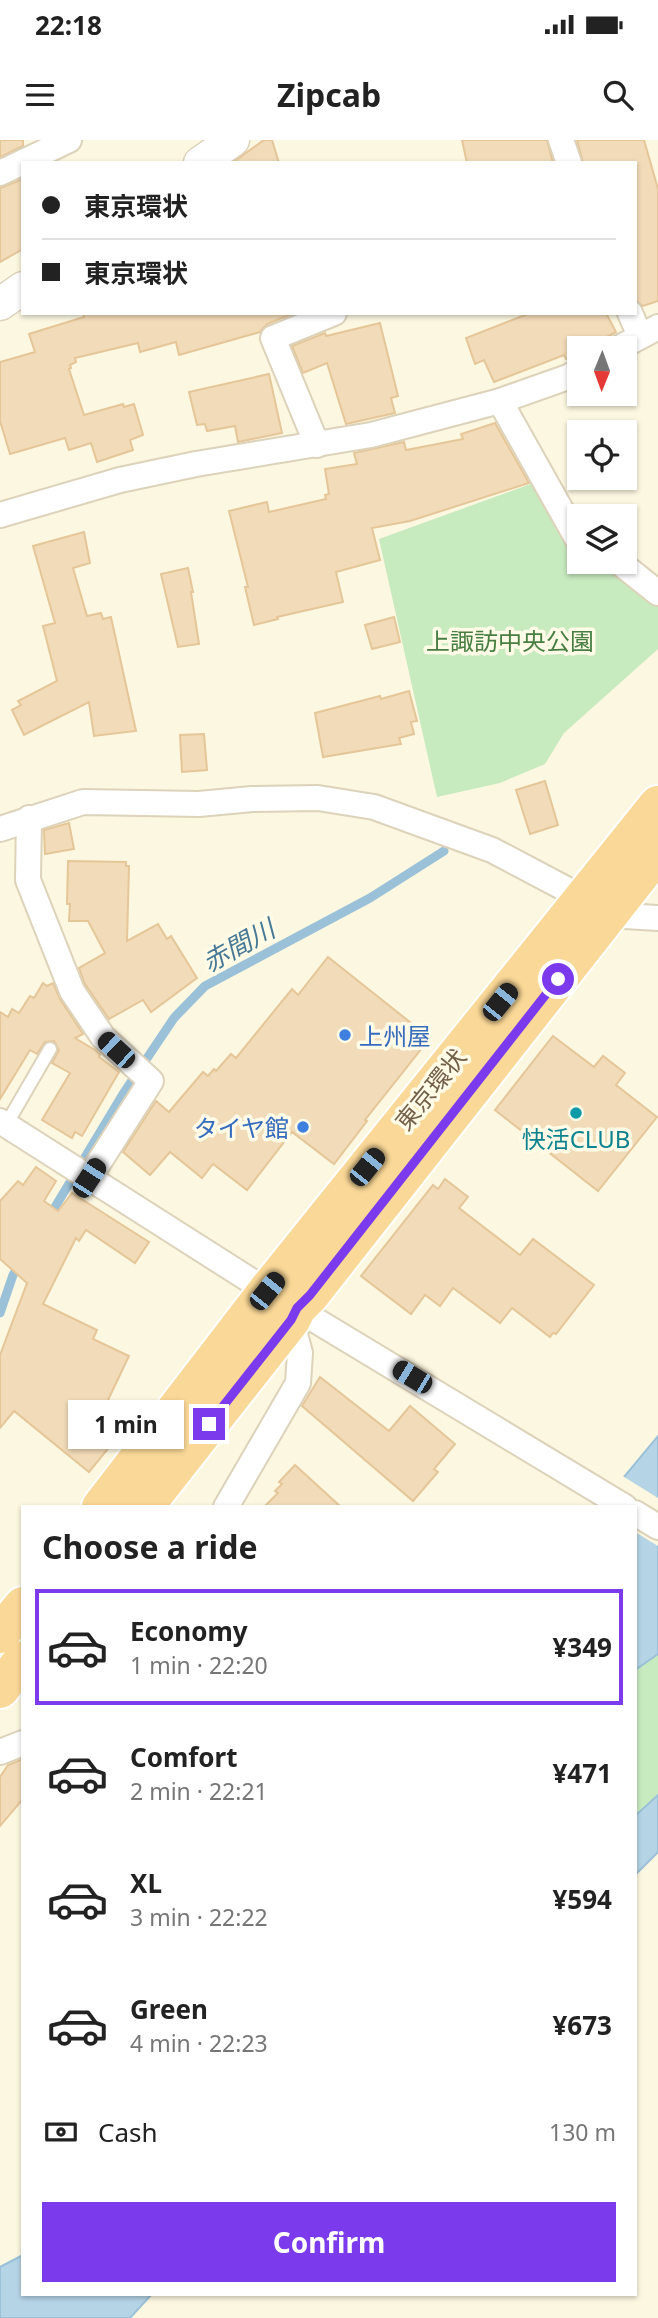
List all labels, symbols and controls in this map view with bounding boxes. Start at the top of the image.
text: 22:18 [35,7,102,43]
text: Zipcab [277,73,381,116]
icon: menu [21,76,59,114]
icon: search [599,76,637,114]
text: 東京環状 [84,188,188,224]
text: 東京環状 [84,255,188,291]
north arrow [567,336,637,406]
map controls [567,336,637,574]
button: locate [567,420,637,490]
button: layers [567,504,637,574]
park label: 上諏訪中央公園 [426,624,594,657]
water label: 赤間川 [195,909,283,980]
route start [542,963,574,995]
car [479,979,522,1025]
place label: 上州屋 [359,1019,431,1052]
marker: 上州屋 [337,1027,353,1043]
car [94,1028,139,1072]
street label: 東京環状 [387,1041,473,1137]
marker: 快活CLUB [568,1105,584,1121]
place label: タイヤ館 [194,1111,289,1144]
marker: タイヤ館 [295,1119,311,1135]
place label: 快活CLUB [522,1122,630,1155]
car [346,1144,389,1190]
car [69,1155,110,1201]
car [246,1268,289,1314]
car [389,1357,436,1397]
callout: 1 min [69,1400,184,1448]
text: 1 min [94,1408,158,1440]
route end [193,1408,225,1440]
text: Choose a ride [42,1525,258,1568]
text: Economy [130,1613,248,1649]
icon: car [46,1616,109,1679]
text: ¥349 [553,1629,612,1665]
text: 1 min · 22:20 [130,1649,268,1681]
text: Comfort [130,1739,238,1775]
icon: car [46,1742,109,1805]
text: ¥471 [553,1755,612,1791]
text: 2 min · 22:21 [130,1775,268,1807]
text: XL [130,1865,162,1901]
icon: car [46,1868,109,1931]
text: ¥594 [553,1881,612,1917]
text: 3 min · 22:22 [130,1901,268,1933]
text: Green [130,1991,208,2027]
icon: car [46,1994,109,2057]
text: ¥673 [553,2007,612,2043]
text: 4 min · 22:23 [130,2027,268,2059]
icon: cash [42,2113,80,2151]
text: Cash [98,2114,158,2150]
text: 130 m [549,2116,616,2148]
button: Confirm [42,2202,616,2282]

